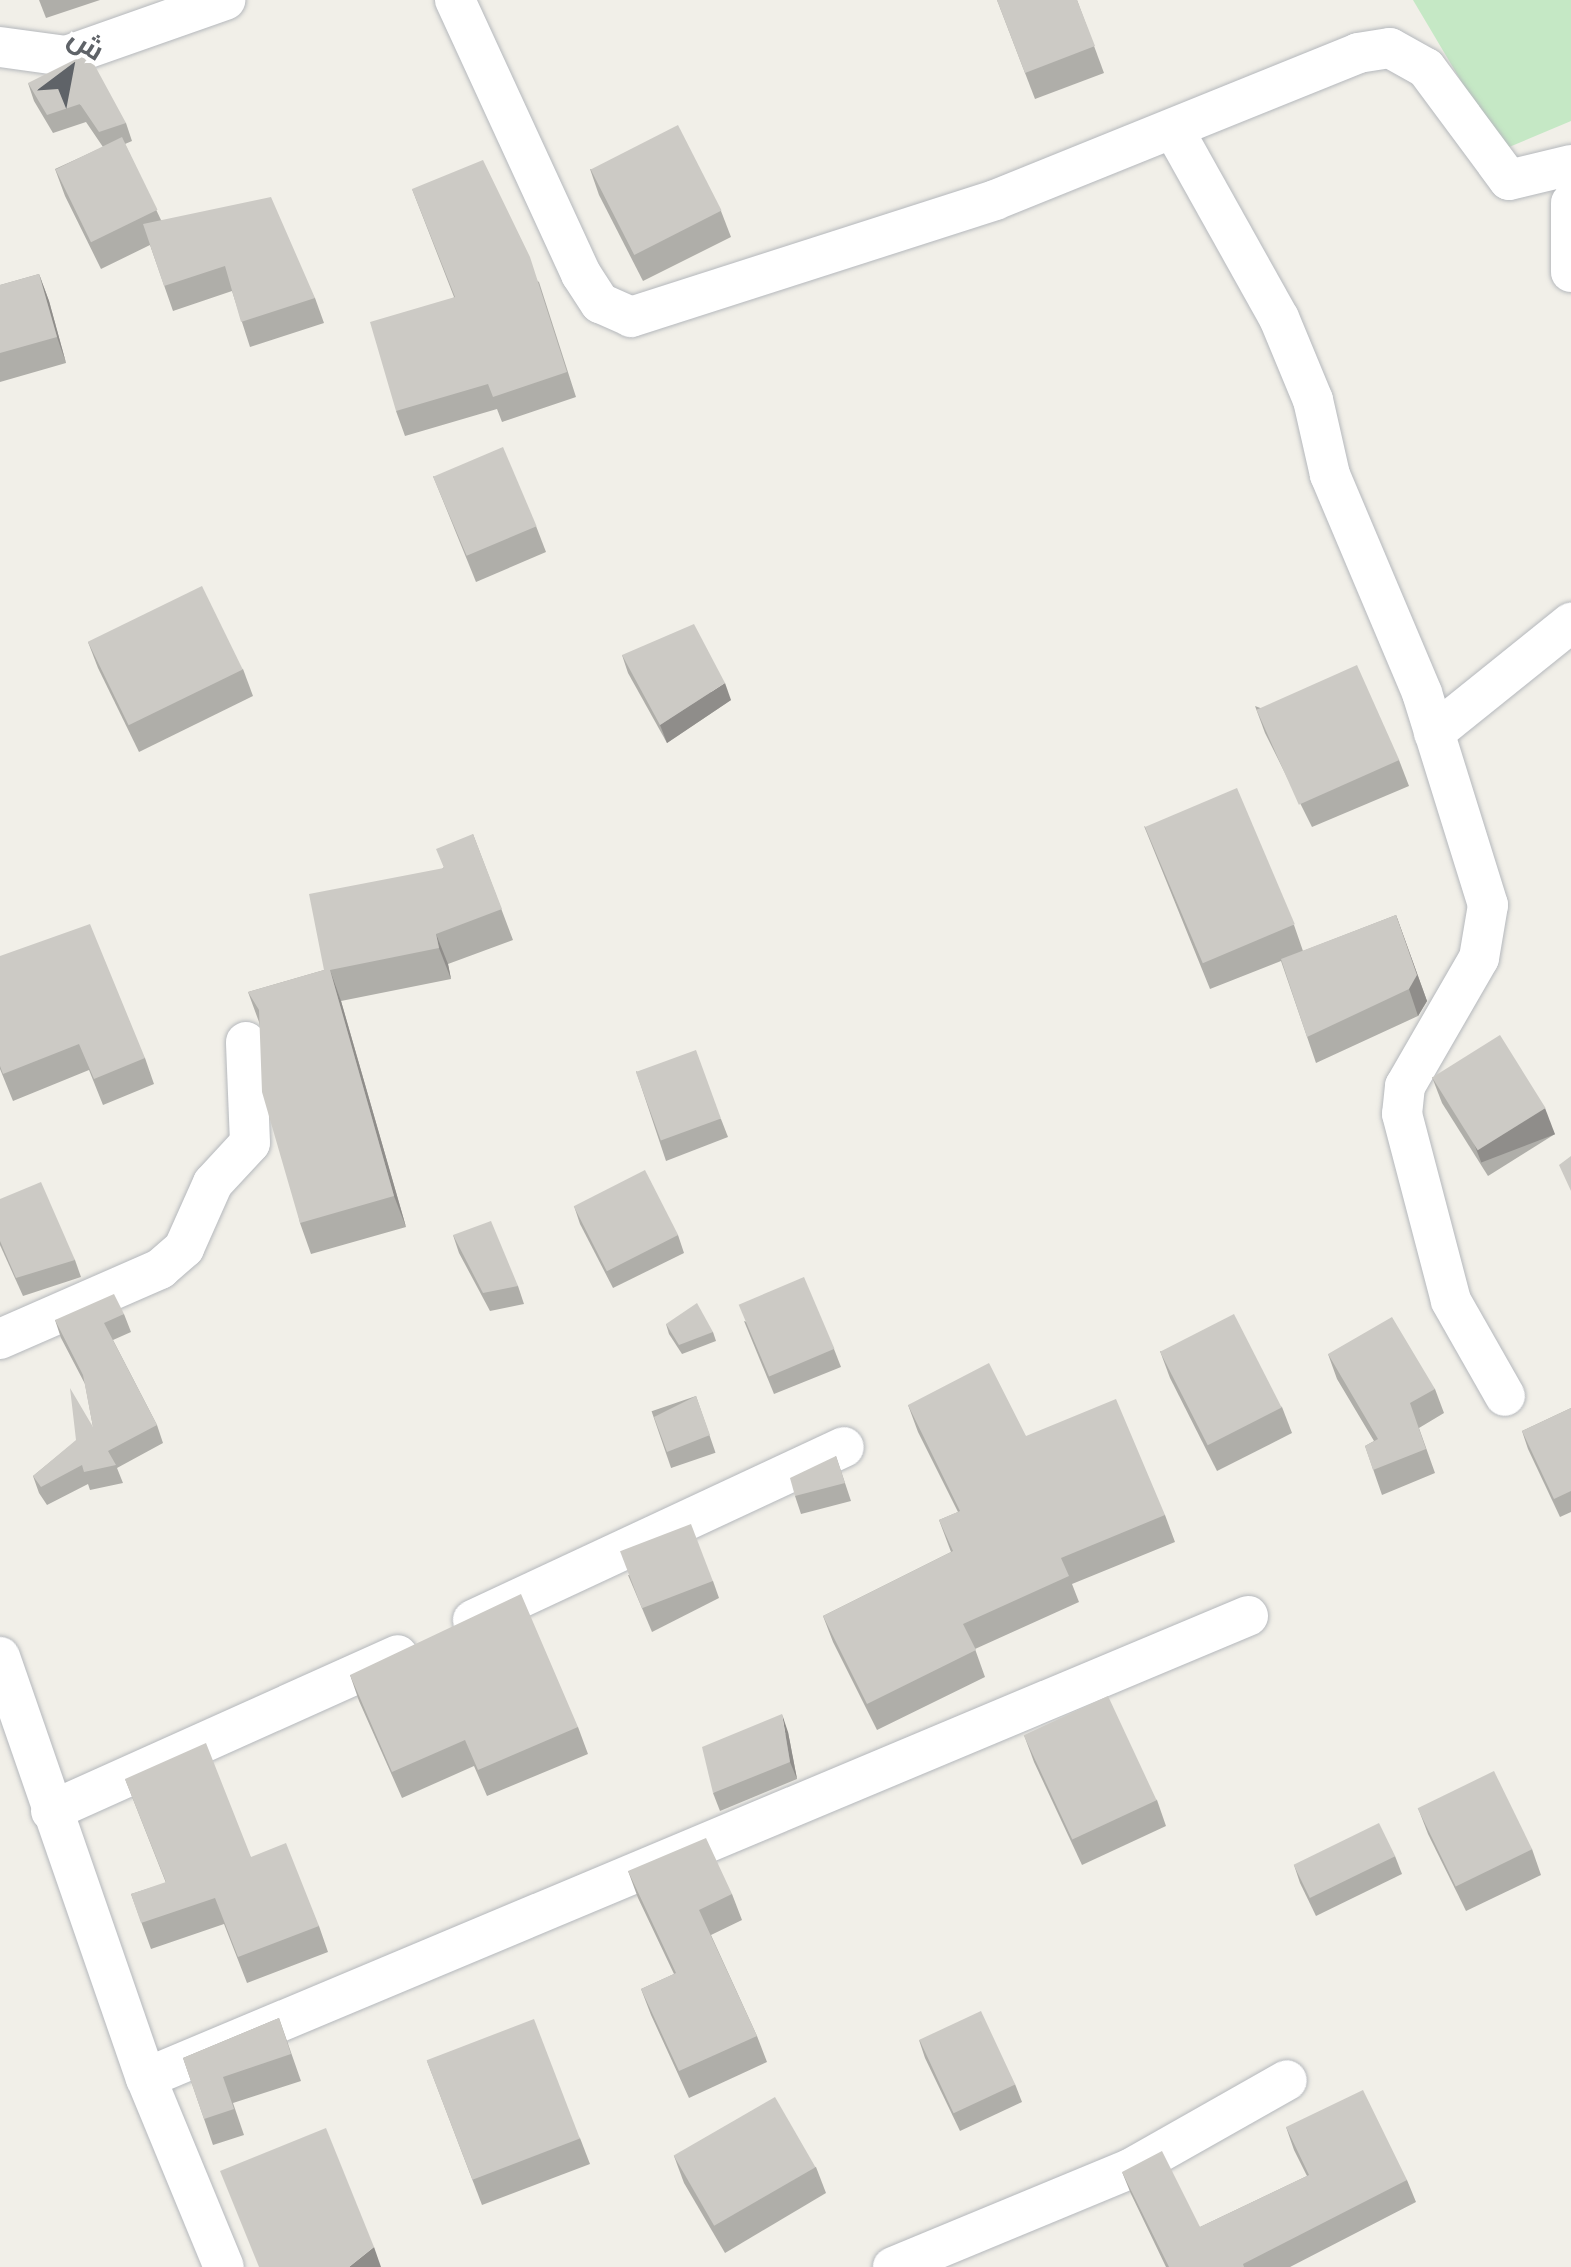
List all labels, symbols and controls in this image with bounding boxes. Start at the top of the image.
north arrow [20,20,120,120]
text: ش [62,21,110,68]

